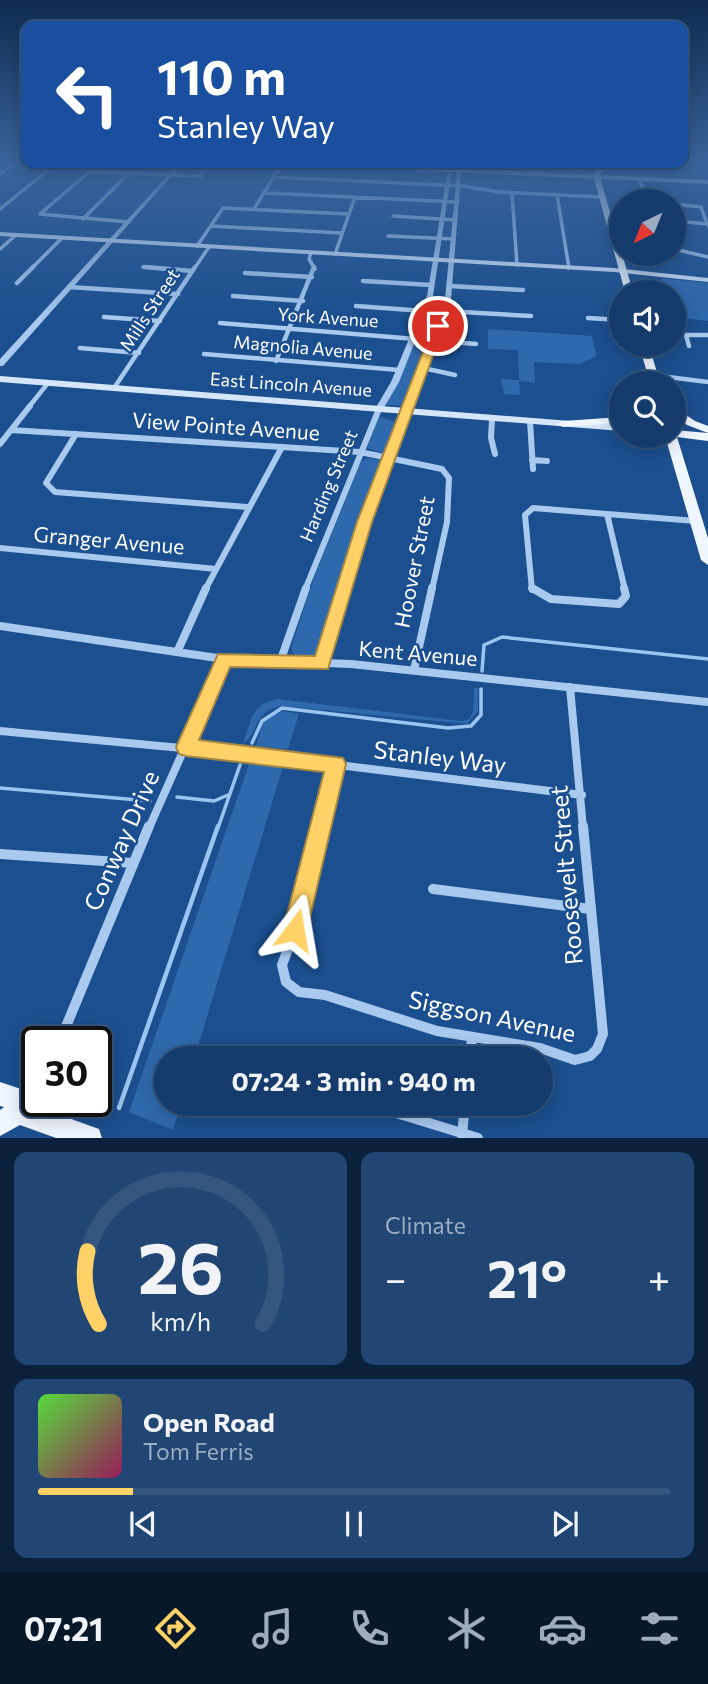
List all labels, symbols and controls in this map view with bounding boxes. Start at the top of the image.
text: 110 m [157,45,286,105]
icon: left [42,49,133,140]
text: Stanley Way [157,105,335,145]
north arrow [609,189,686,266]
map controls [609,189,686,448]
street label: Mills Street [114,264,184,355]
button: sound [609,280,686,357]
pin [408,296,468,356]
street label: York Avenue [277,302,379,332]
icon: arrive [419,307,457,345]
street label: Magnolia Avenue [233,330,373,364]
street label: East Lincoln Avenue [209,367,373,401]
button: search [609,371,686,448]
street label: View Pointe Avenue [132,406,321,445]
street label: Harding Street [295,426,361,545]
street label: Hoover Street [388,494,439,630]
street label: Granger Avenue [33,520,186,559]
street label: Kent Avenue [358,635,479,670]
street label: Stanley Way [372,734,508,779]
street label: Conway Drive [77,766,164,915]
street label: Roosevelt Street [543,784,588,966]
position arrow [258,893,332,967]
street label: Siggson Avenue [406,984,578,1047]
speed limit sign: 30 [21,1026,112,1117]
text: 07:24 · 3 min · 940 m [231,1065,476,1096]
text: Climate [385,1211,466,1239]
text: 26 [138,1221,223,1310]
text: 21° [487,1245,567,1309]
text: − [385,1254,407,1301]
text: + [648,1254,670,1301]
text: km/h [150,1306,211,1336]
text: Open Road [143,1406,275,1437]
text: Tom Ferris [143,1437,254,1465]
icon: previous [124,1505,162,1543]
icon: pause [335,1505,373,1543]
icon: next [546,1505,584,1543]
icon: directions [151,1604,200,1653]
icon: music [248,1604,297,1653]
icon: phone [345,1604,394,1653]
icon: climate [442,1604,491,1653]
icon: car [538,1604,587,1653]
icon: filters [635,1604,684,1653]
text: 07:21 [24,1608,104,1648]

